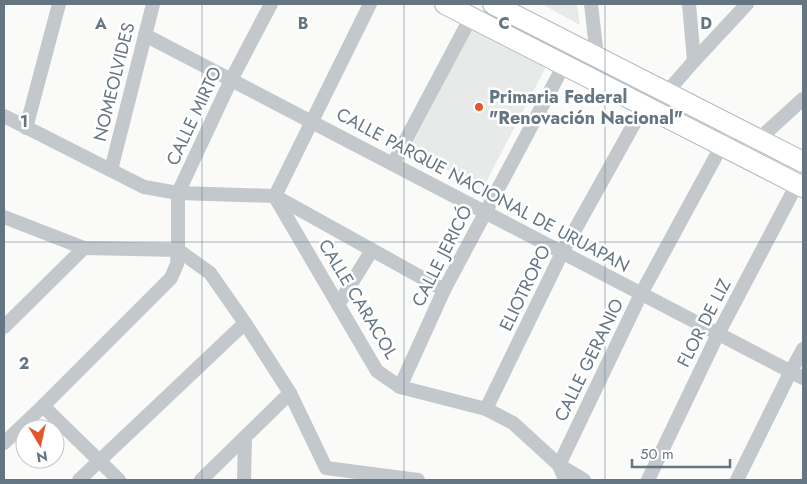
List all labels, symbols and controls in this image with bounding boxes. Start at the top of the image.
text: A [94,12,107,35]
text: B [298,12,308,35]
text: C [498,12,510,35]
text: D [700,12,712,35]
street label: NOMEOLVIDES [87,20,141,144]
street label: CALLE MIRTO [160,62,228,170]
place label: Primaria Federal "Renovación Nacional" [489,84,683,131]
street label: CALLE PARQUE NACIONAL DE URUAPAN [332,101,634,279]
marker: Primaria Federal "Renovación Nacional" [473,101,485,113]
text: 1 [20,110,28,133]
street label: CALLE JERICÓ [405,201,479,311]
street label: CALLE CARACOL [312,234,404,364]
street label: ELIOTROPO [493,241,557,335]
street label: FLOR DE LIZ [671,274,737,372]
street label: CALLE GERANIO [548,294,630,426]
text: 2 [19,352,29,375]
north arrow [15,419,65,469]
scale bar [632,436,730,468]
text: 50 m [640,443,674,465]
text: N [35,446,49,468]

